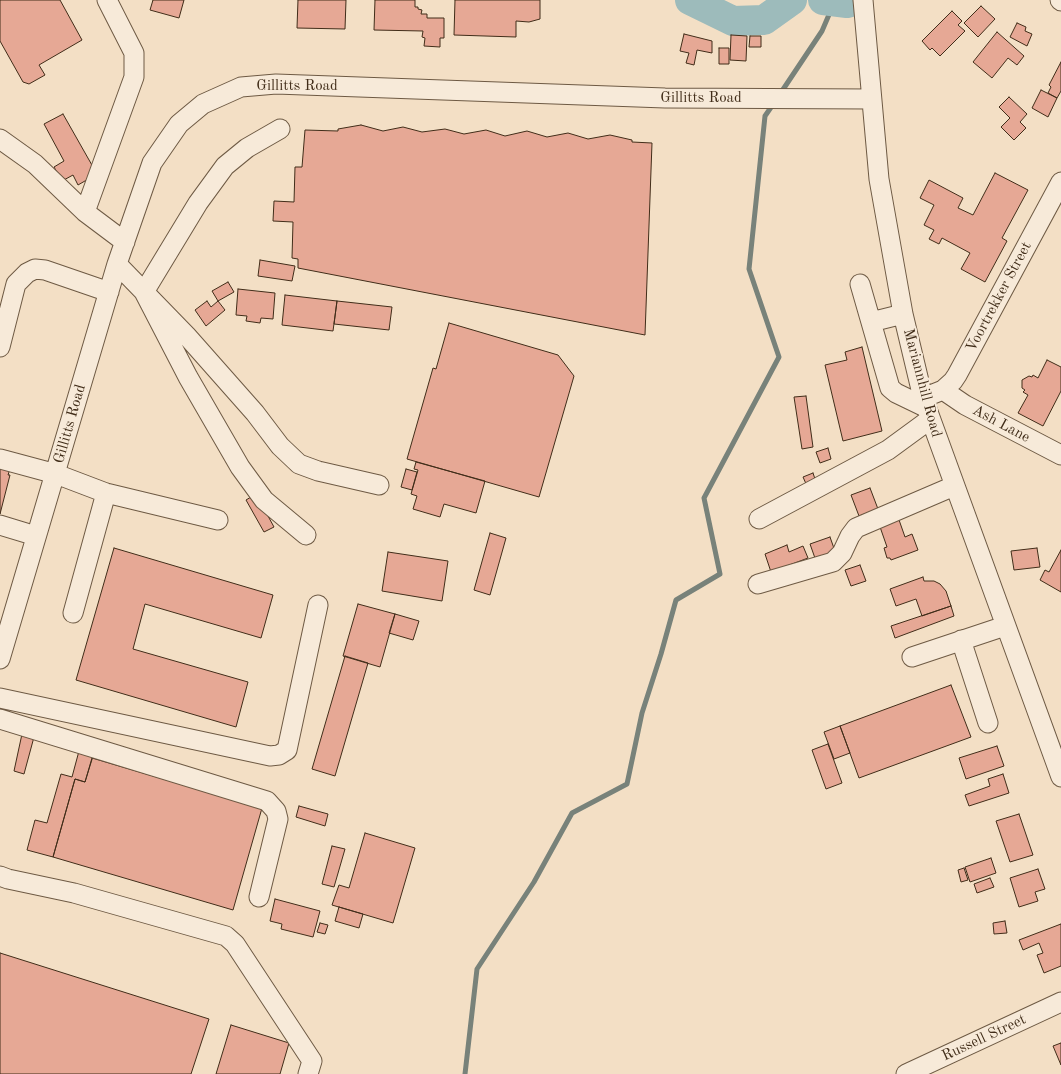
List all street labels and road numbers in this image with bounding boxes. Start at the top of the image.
street label: Gillitts Road [256,77,338,95]
street label: Gillitts Road [660,89,742,107]
street label: Voortrekker Street [962,239,1036,355]
street label: Mariannhill Road [899,327,945,439]
street label: Gillitts Road [50,382,90,466]
street label: Ash Lane [969,401,1033,447]
street label: Russell Street [939,1011,1029,1065]

